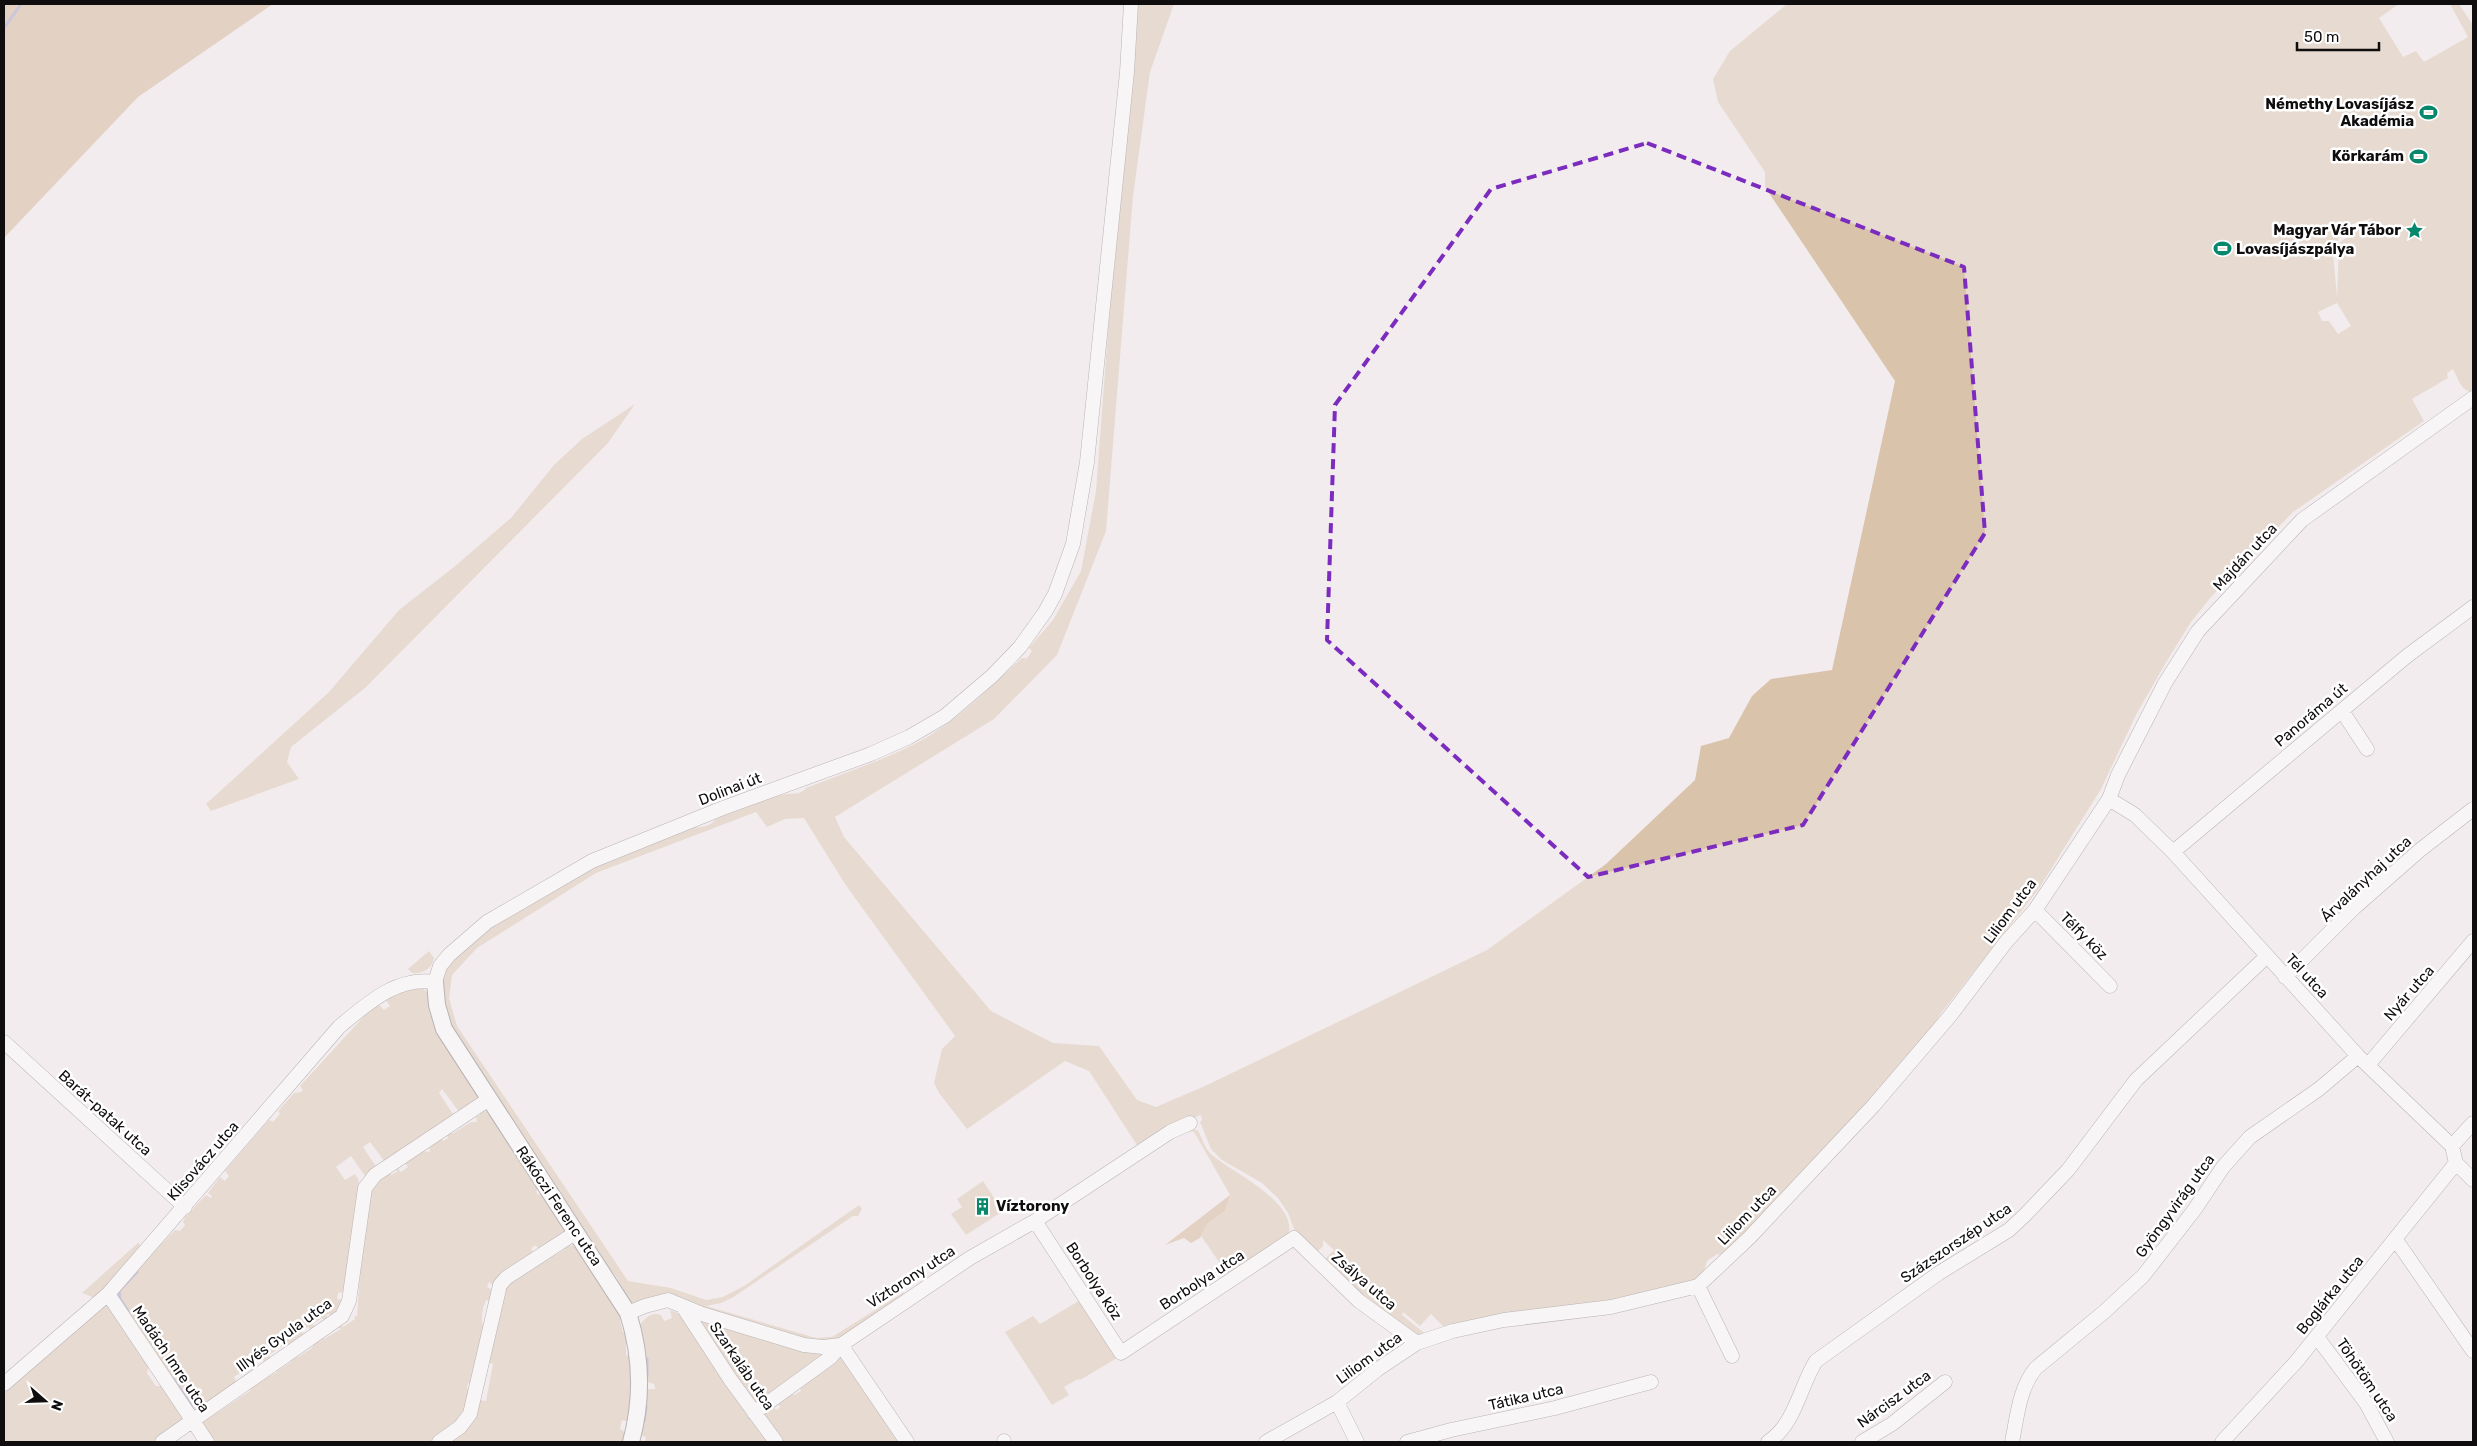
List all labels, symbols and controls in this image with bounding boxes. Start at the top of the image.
scale bar [2297,20,2380,52]
text: 50 m [2304,28,2339,46]
place label: Némethy Lovasíjász Akadémia [2265,95,2414,130]
sports icon: Némethy Lovasíjász Akadémia [2418,103,2438,123]
sports icon: Körkarám [2408,146,2428,166]
place label: Körkarám [2332,147,2404,165]
place icon: Magyar Vár Tábor [2405,220,2425,240]
place label: Magyar Vár Tábor [2273,221,2401,239]
sports icon: Lovasíjászpálya [2212,239,2232,259]
place label: Lovasíjászpálya [2236,240,2354,258]
street label: Majdán utca [2209,520,2281,594]
street label: Panoráma út [2271,679,2351,751]
street label: Dolinai út [696,769,764,809]
street label: Árvalányhaj utca [2317,832,2415,926]
street label: Liliom utca [1980,875,2040,947]
street label: Télfy köz [2056,908,2112,964]
street label: Tél utca [2282,950,2332,1002]
street label: Nyár utca [2380,962,2438,1024]
street label: Barát-patak utca [55,1066,155,1160]
street label: Klisovácz utca [164,1118,242,1204]
street label: Rákóczi Ferenc utca [512,1143,606,1269]
street label: Gyöngyvirág utca [2132,1151,2218,1261]
street label: Liliom utca [1714,1181,1780,1249]
building icon: Víztorony [972,1196,992,1216]
place label: Víztorony [996,1197,1069,1215]
street label: Százszorszép utca [1897,1199,2015,1287]
street label: Borbolya köz [1062,1239,1126,1324]
street label: Víztorony utca [864,1242,958,1312]
street label: Borbolya utca [1156,1246,1248,1314]
street label: Zsálya utca [1328,1248,1400,1314]
street label: Boglárka utca [2293,1252,2367,1338]
street label: Illyés Gyula utca [233,1294,335,1376]
street label: Madách Imre utca [129,1302,213,1416]
street label: Szarkaláb utca [706,1318,778,1414]
street label: Liliom utca [1333,1328,1405,1388]
street label: Töhötöm utca [2333,1335,2401,1425]
street label: Nárcisz utca [1854,1366,1934,1432]
north arrow [20,1376,70,1426]
street label: Tátika utca [1487,1380,1565,1414]
text: N [47,1398,66,1413]

